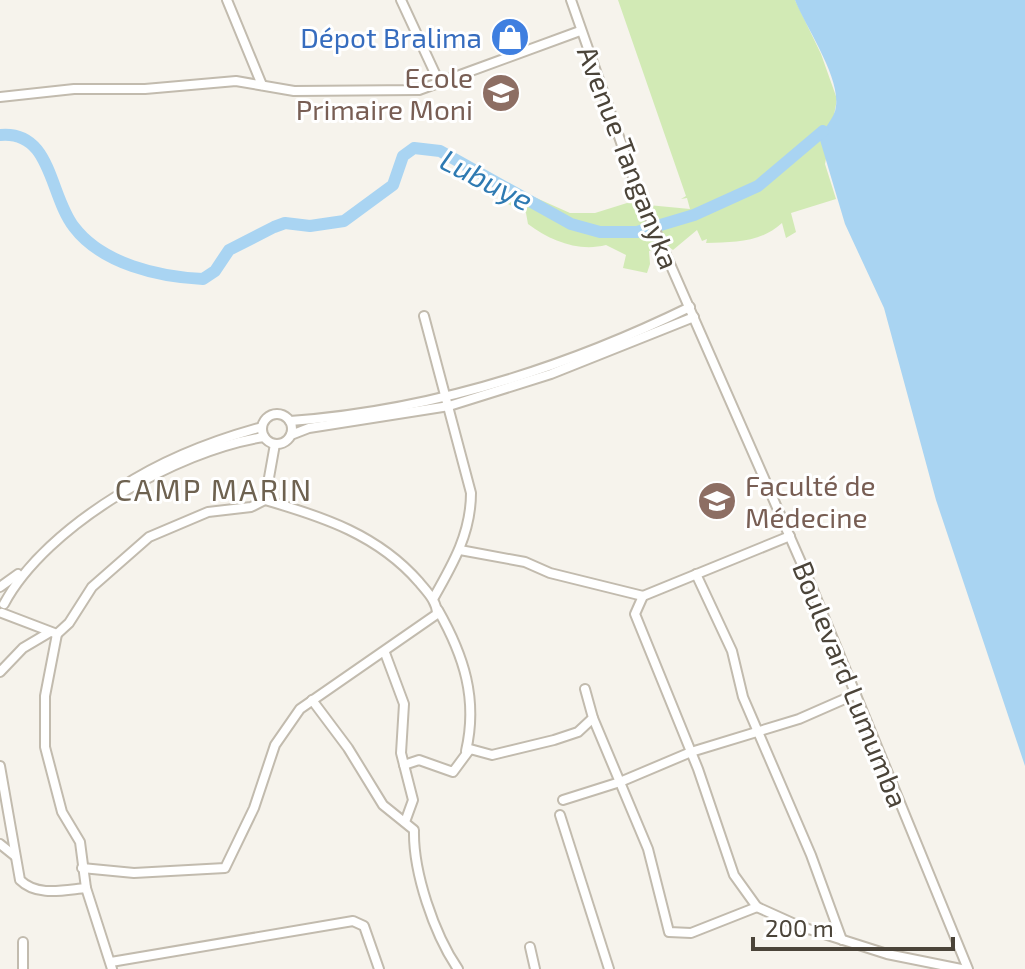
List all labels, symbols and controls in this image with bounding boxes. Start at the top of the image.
shop icon: Dépot Bralima [489,16,531,58]
place label: Dépot Bralima [300,20,482,54]
street label: Avenue Tanganyka [571,41,687,273]
place label: Ecole Primaire Moni [296,60,473,126]
school or university icon: Ecole Primaire Moni [480,72,522,114]
water label: Lubuye [434,141,539,218]
place label: Faculté de Médecine [745,468,876,534]
district label: CAMP MARIN [115,471,313,507]
school or university icon: Faculté de Médecine [696,480,738,522]
street label: Boulevard Lumumba [786,556,916,812]
scale bar [753,901,953,951]
text: 200 m [765,913,834,942]

